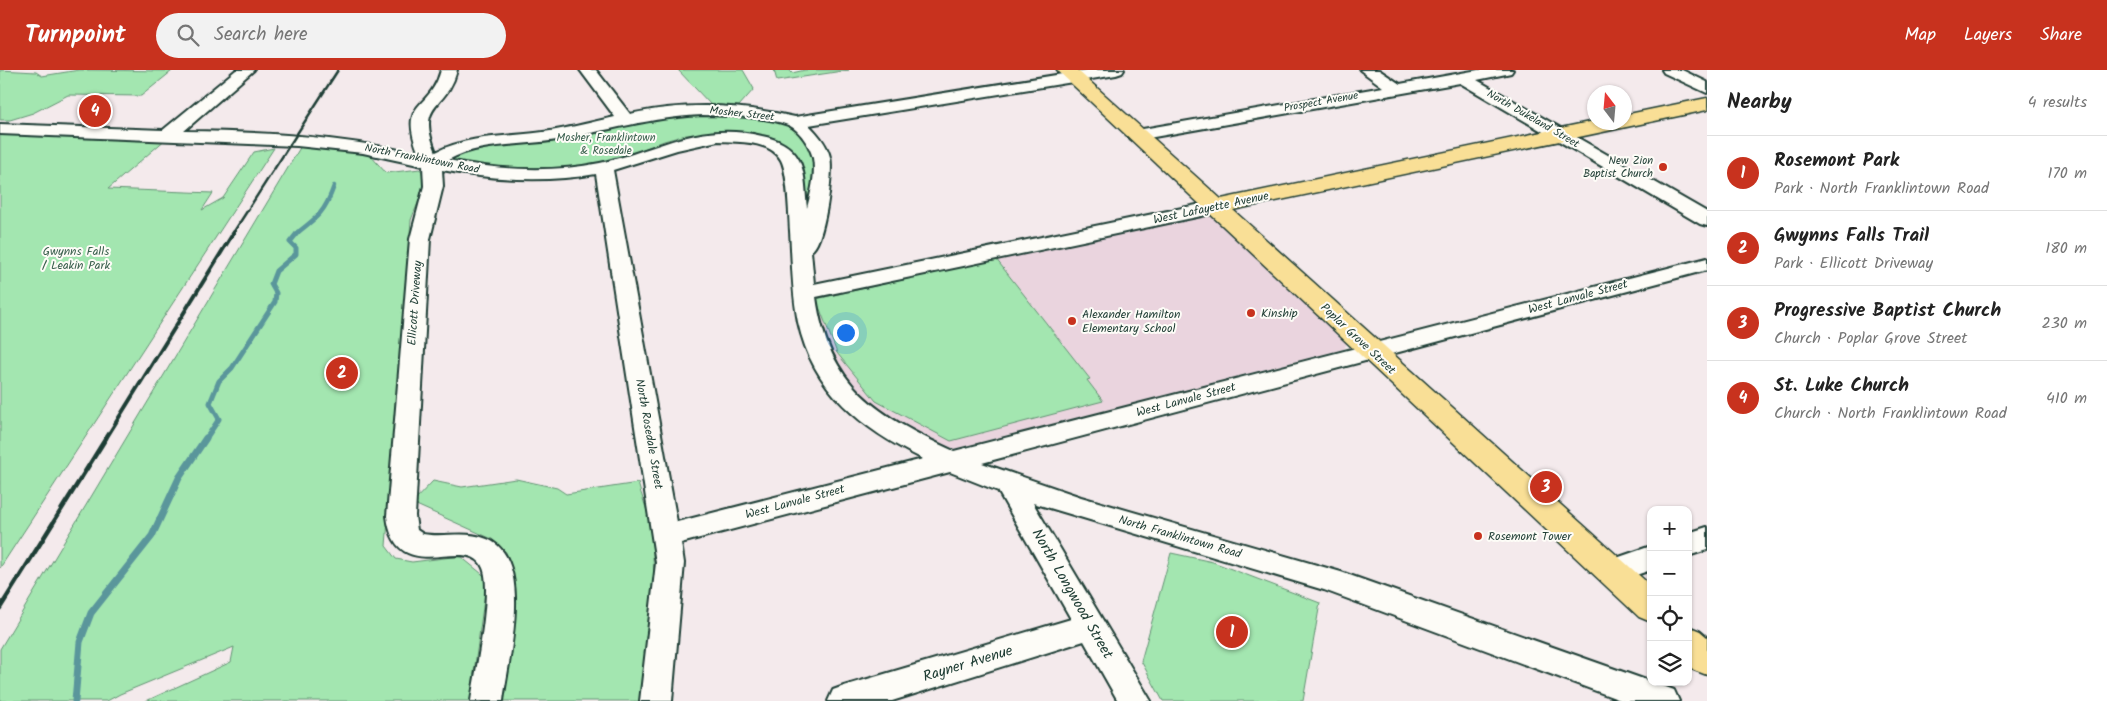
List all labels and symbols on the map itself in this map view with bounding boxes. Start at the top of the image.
street label: North Dukeland Street [1483,85,1583,153]
north arrow [1587,85,1632,130]
street label: Prospect Avenue [1282,87,1360,117]
pin: 4 [79,92,111,130]
street label: Mosher Street [709,102,776,126]
park label: Mosher, Franklintown & Rosedale [556,129,656,160]
street label: North Franklintown Road [363,139,481,179]
place label: New Zion Baptist Church [1583,152,1653,183]
marker: New Zion Baptist Church [1657,161,1669,173]
street label: West Lafayette Avenue [1152,186,1271,230]
park label: Gwynns Falls / Leakin Park [42,242,110,275]
street label: Ellicott Driveway [403,260,427,346]
street label: West Lanvale Street [1526,275,1630,319]
street label: Poplar Grove Street [1316,299,1400,379]
place label: Kinship [1261,304,1298,323]
place label: Alexander Hamilton Elementary School [1082,305,1180,338]
marker: Kinship [1245,307,1257,319]
marker: Alexander Hamilton Elementary School [1066,315,1078,327]
your location [833,320,859,346]
pin: 2 [326,354,358,392]
street label: North Rosedale Street [630,377,668,491]
street label: West Lanvale Street [1134,378,1238,422]
pin: 3 [1530,468,1562,506]
street label: West Lanvale Street [743,480,847,524]
street label: North Franklintown Road [1116,510,1245,564]
street label: North Longwood Street [1025,524,1119,664]
place label: Rosemont Tower [1488,527,1572,546]
marker: Rosemont Tower [1472,530,1484,542]
pin: 1 [1216,613,1248,651]
street label: Rayner Avenue [920,639,1016,689]

